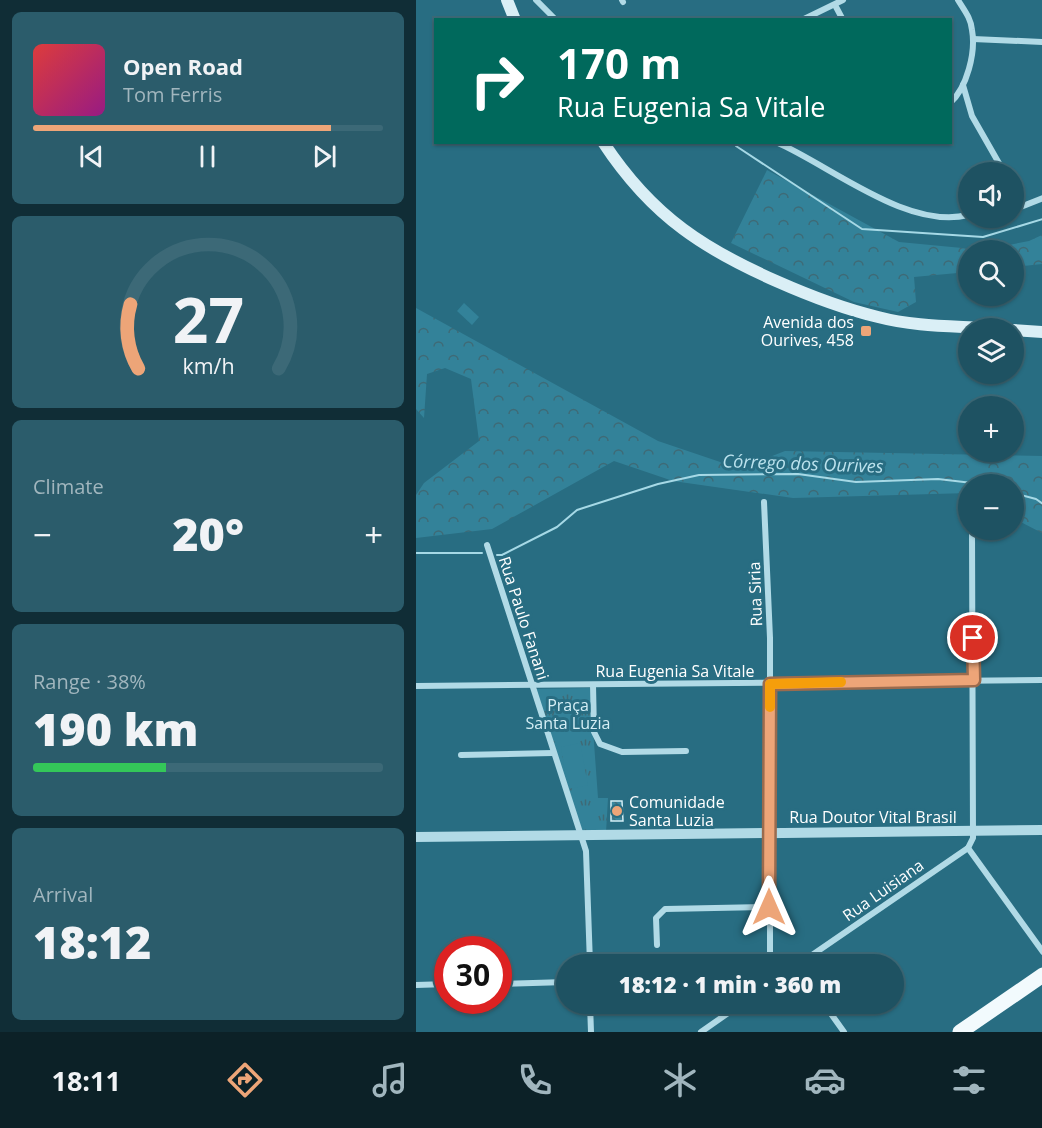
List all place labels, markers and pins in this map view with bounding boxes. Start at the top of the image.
place label: Avenida dos Ourives, 458 [761,311,854,351]
marker: Avenida dos Ourives, 458 [859,324,873,338]
pin [947,612,998,663]
place label: Comunidade Santa Luzia [629,791,725,831]
marker: Comunidade Santa Luzia [610,804,624,818]

